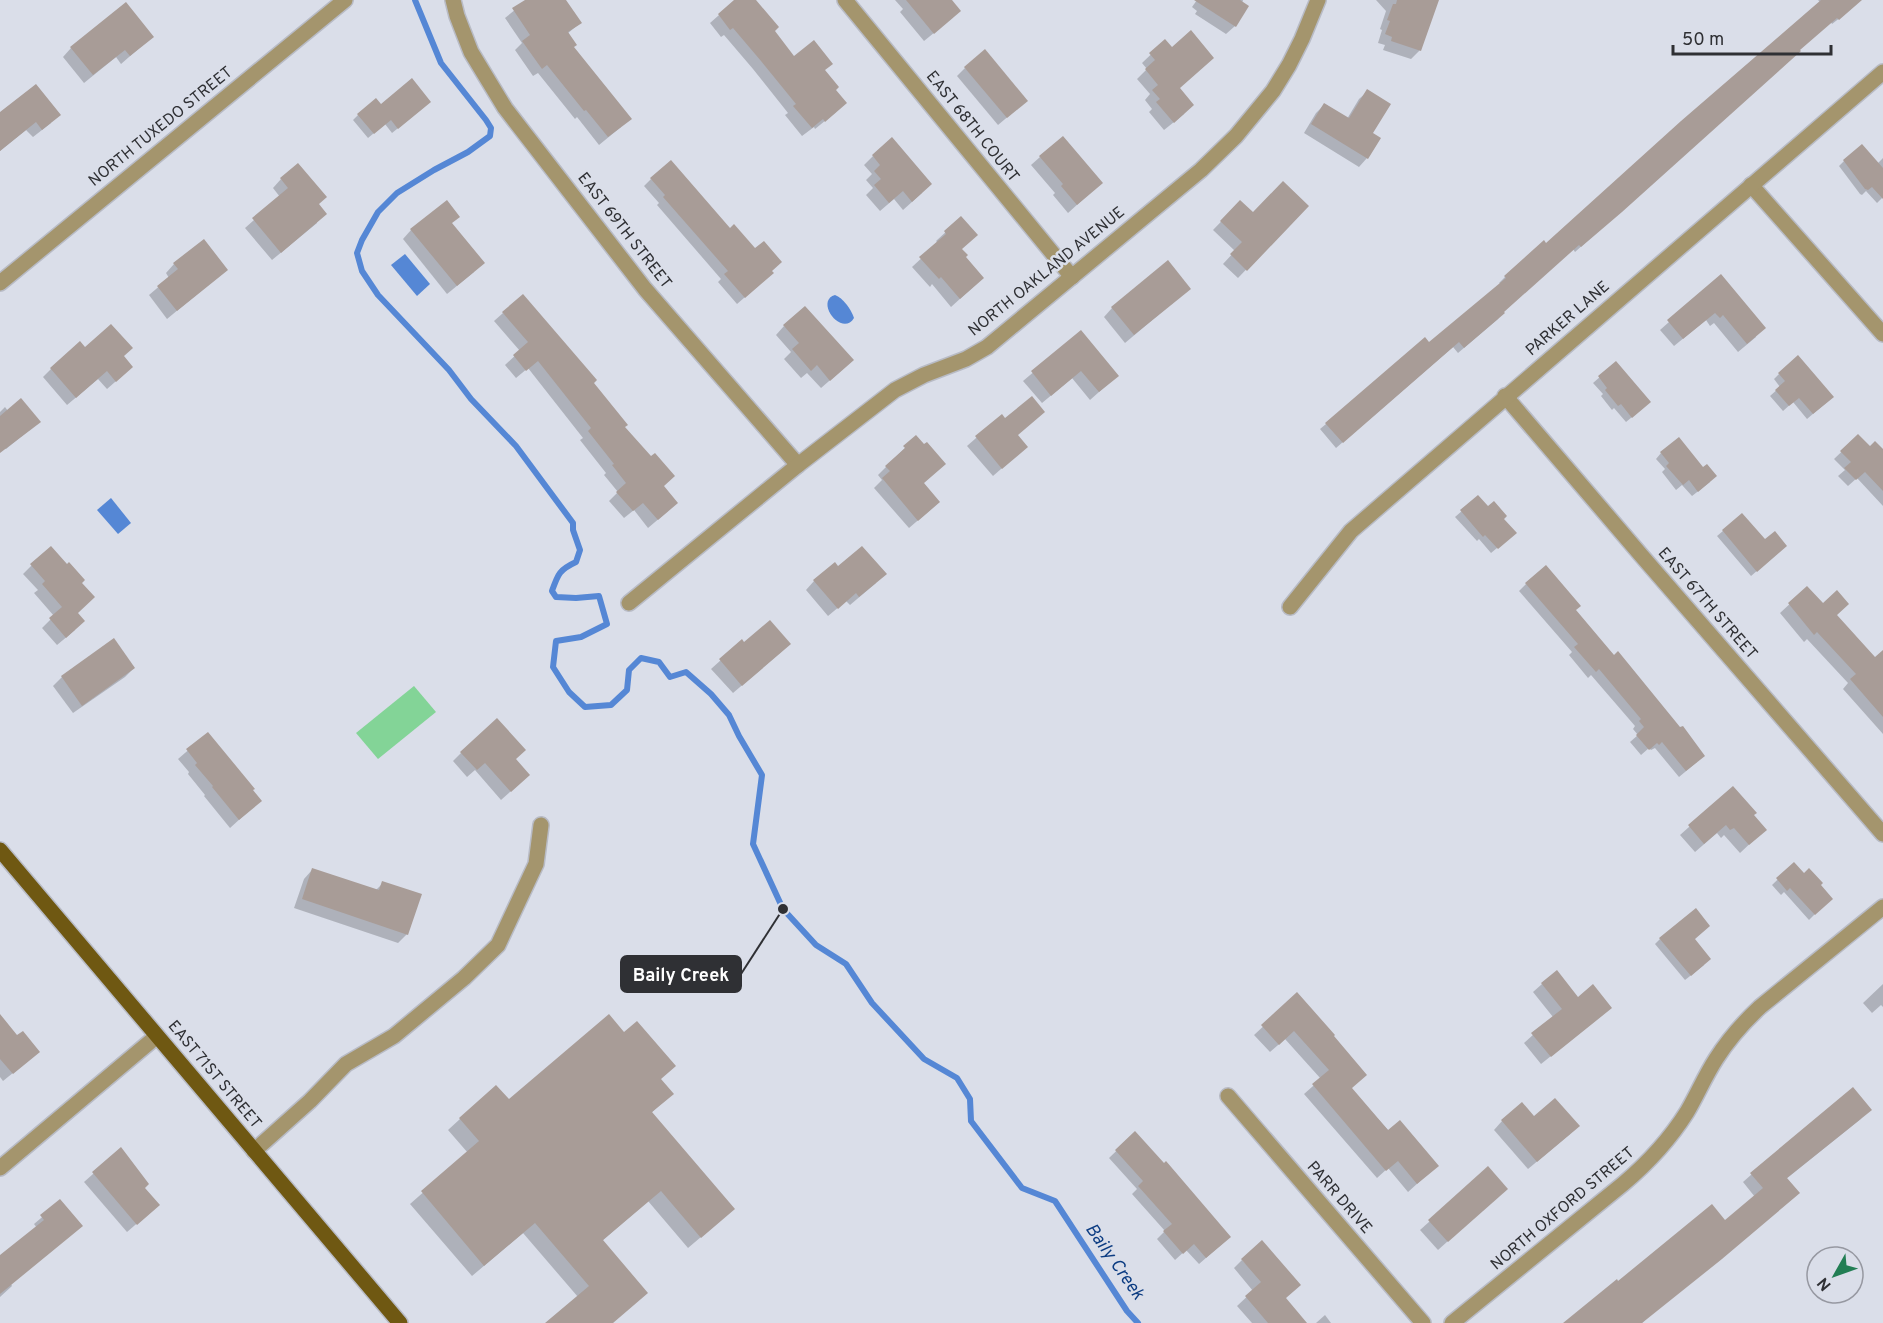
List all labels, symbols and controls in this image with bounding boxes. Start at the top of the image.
scale bar [1673,18,1830,56]
text: 50 m [1682,29,1724,52]
street label: NORTH TUXEDO STREET [85,63,237,191]
street label: EAST 68TH COURT [921,67,1023,187]
street label: EAST 69TH STREET [572,169,676,293]
street label: NORTH OAKLAND AVENUE [965,203,1129,341]
street label: PARKER LANE [1522,277,1614,361]
street label: EAST 67TH STREET [1653,544,1761,664]
callout: Baily Creek [621,956,741,992]
text: Baily Creek [633,965,729,988]
street label: EAST 71ST STREET [163,1017,265,1133]
street label: NORTH OXFORD STREET [1487,1143,1639,1275]
street label: PARR DRIVE [1302,1158,1376,1238]
water label: Baily Creek [1079,1219,1149,1306]
north arrow [1805,1245,1865,1305]
text: N [1814,1273,1836,1294]

